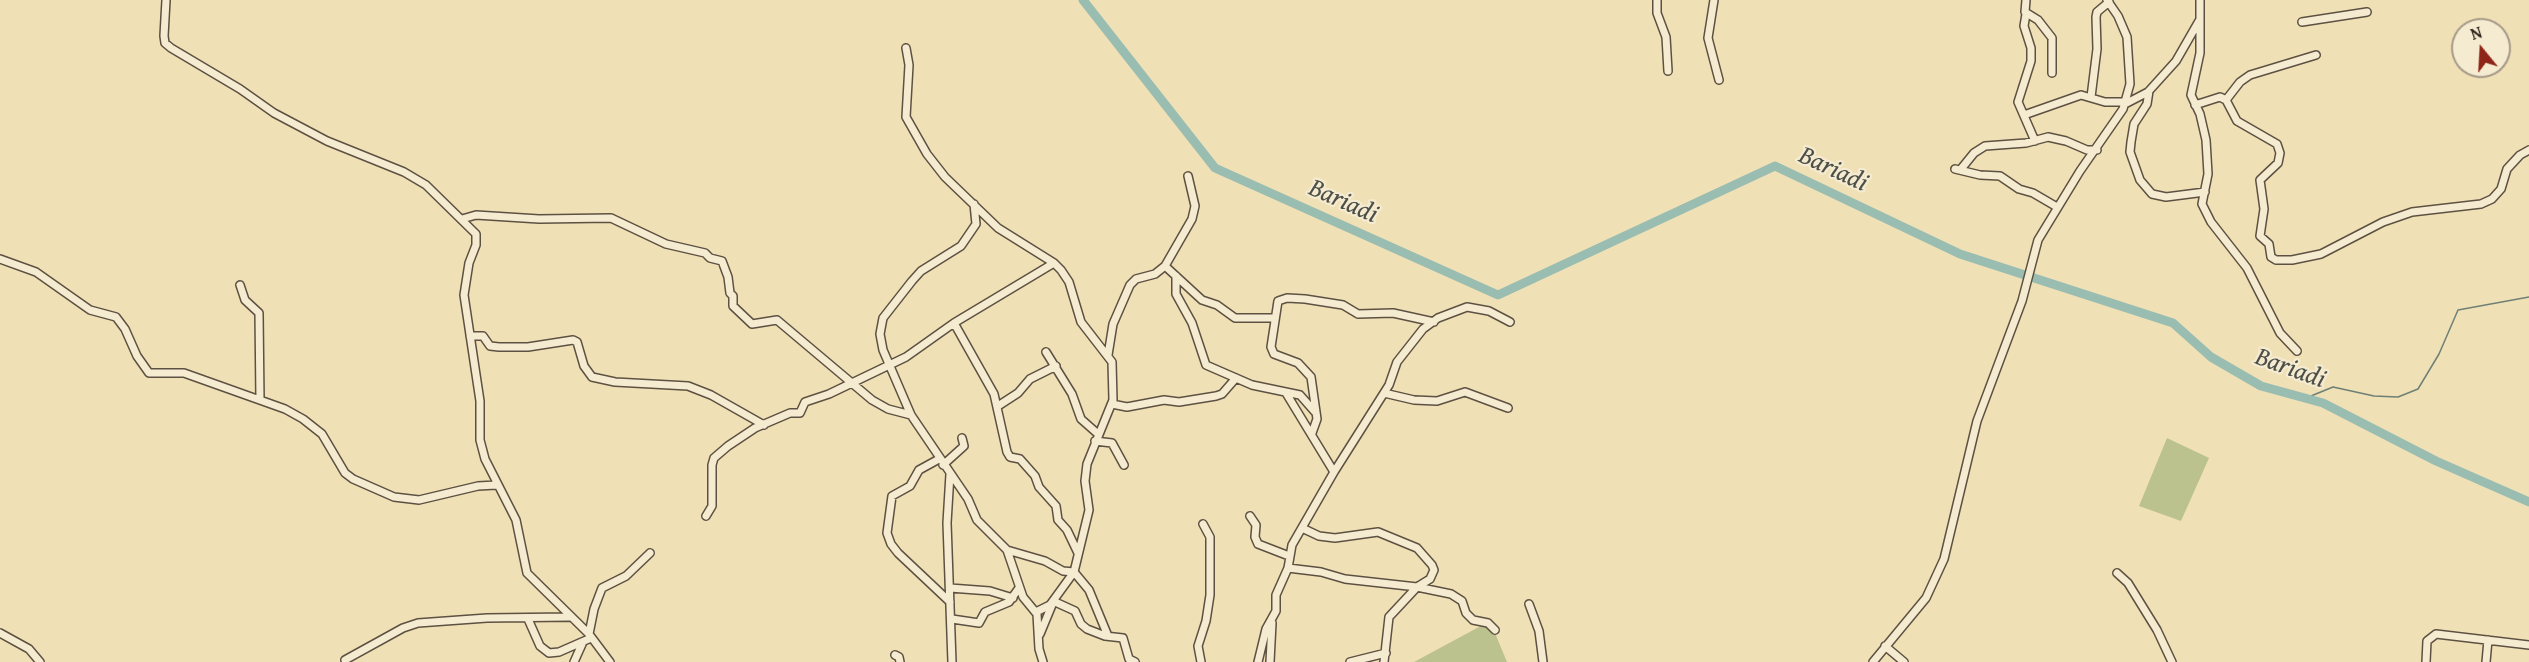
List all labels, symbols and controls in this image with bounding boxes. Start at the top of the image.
north arrow [2451,18,2511,78]
text: N [2467,20,2485,46]
water label: Bariadi [1793,141,1873,199]
water label: Bariadi [1303,173,1383,231]
water label: Bariadi [2251,342,2329,396]

